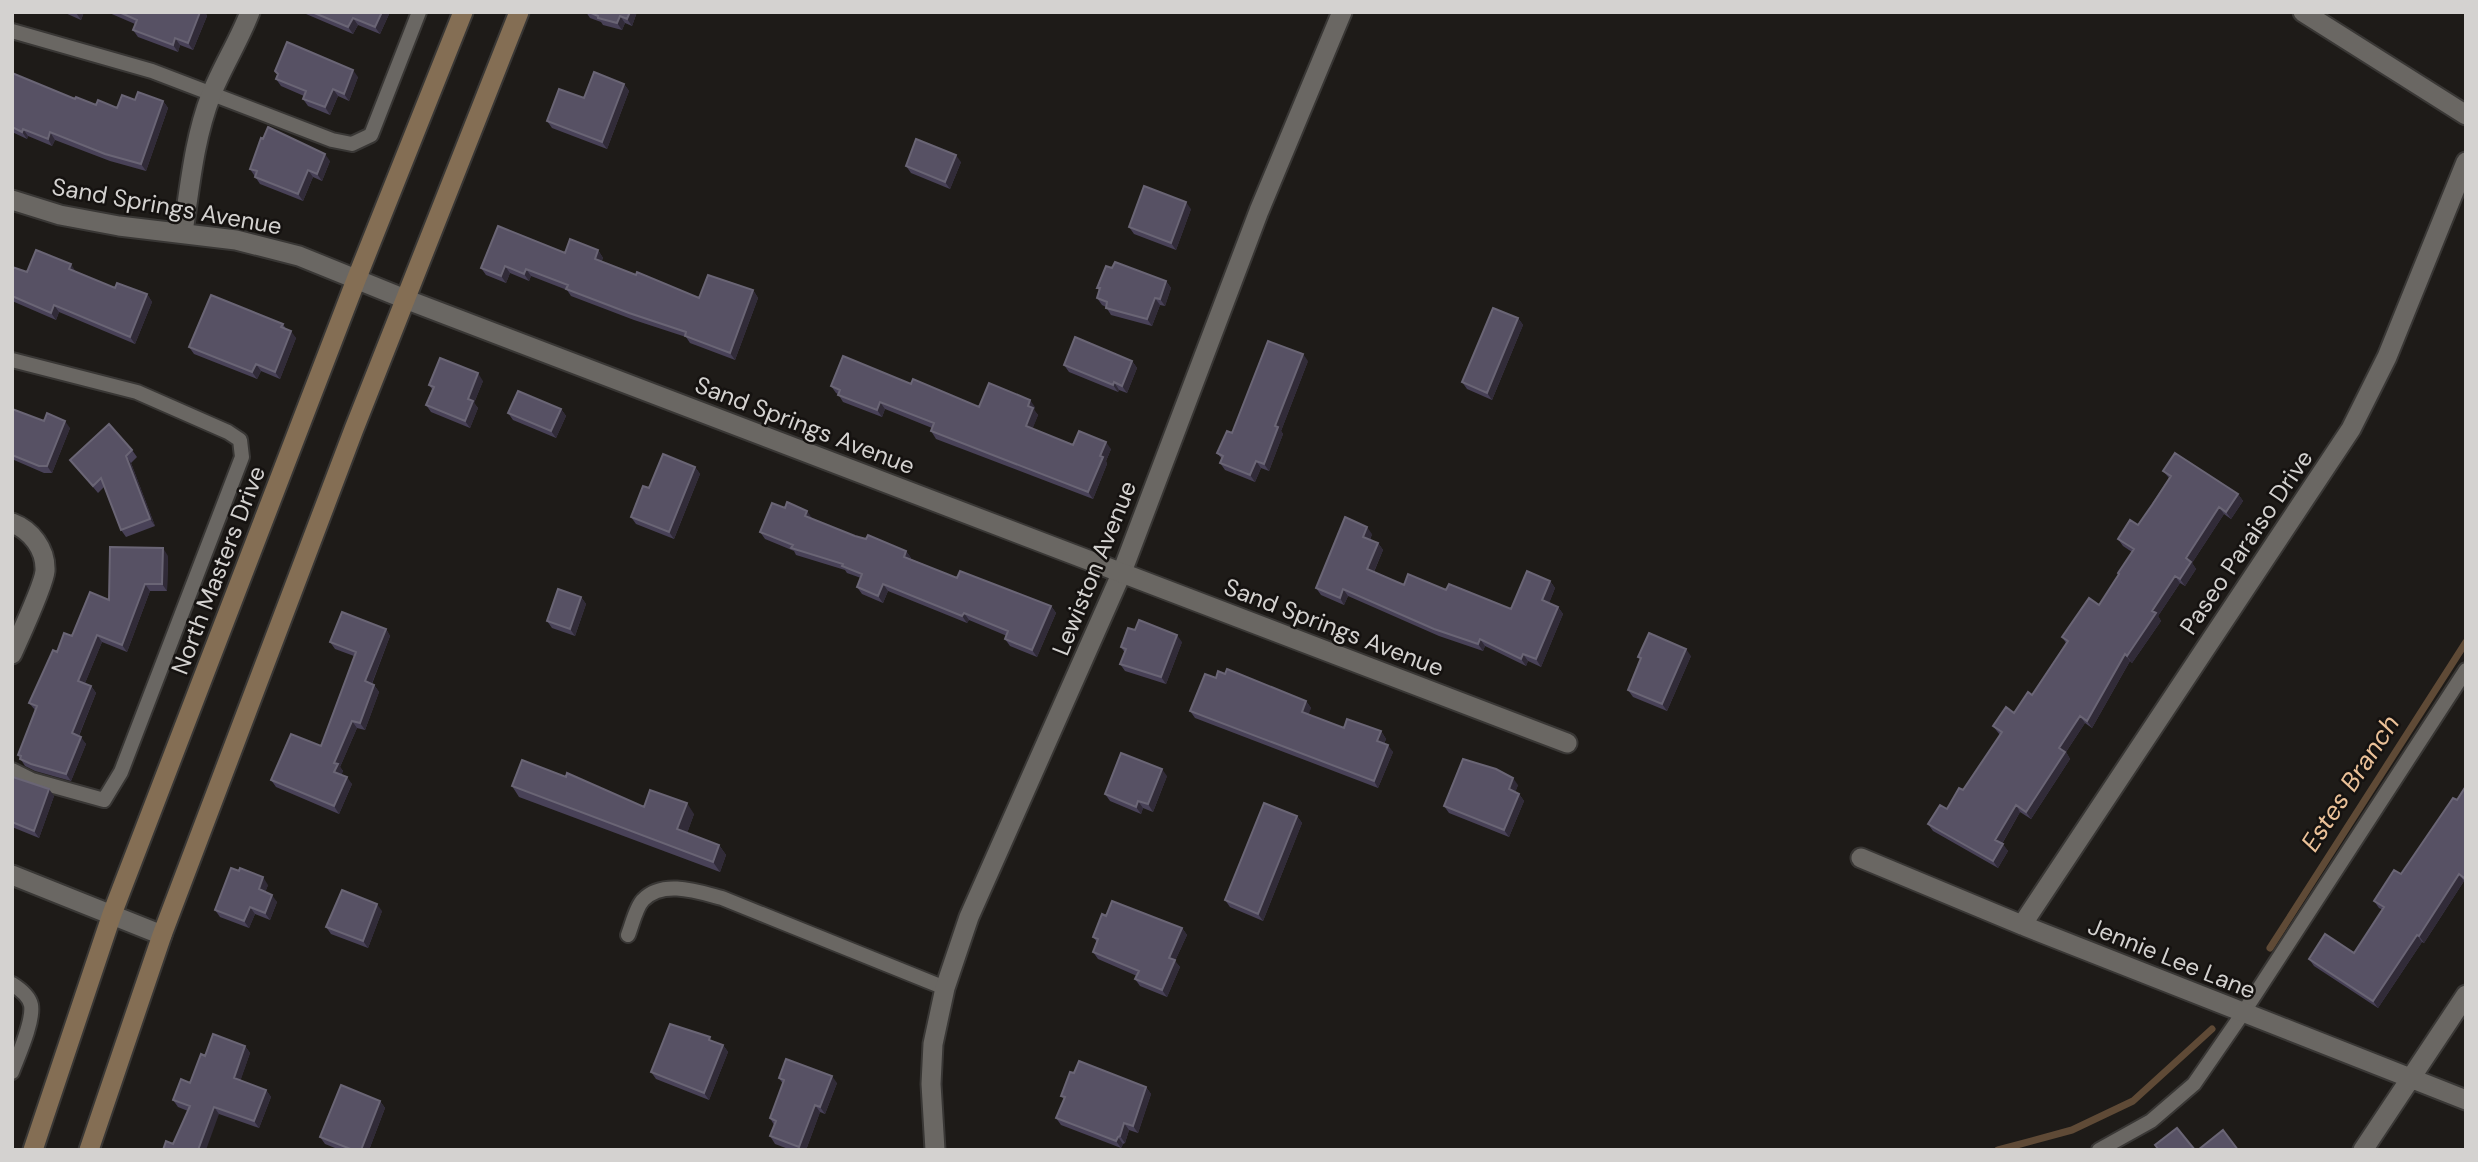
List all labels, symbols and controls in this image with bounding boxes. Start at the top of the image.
street label: Sand Springs Avenue [50,171,284,241]
street label: Sand Springs Avenue [691,369,919,481]
street label: Paseo Paraiso Drive [2173,444,2319,640]
street label: North Masters Drive [164,461,272,679]
street label: Lewiston Avenue [1045,476,1143,660]
street label: Sand Springs Avenue [1220,571,1448,683]
water label: Estes Branch [2293,708,2407,858]
street label: Jennie Lee Lane [2084,910,2260,1006]

